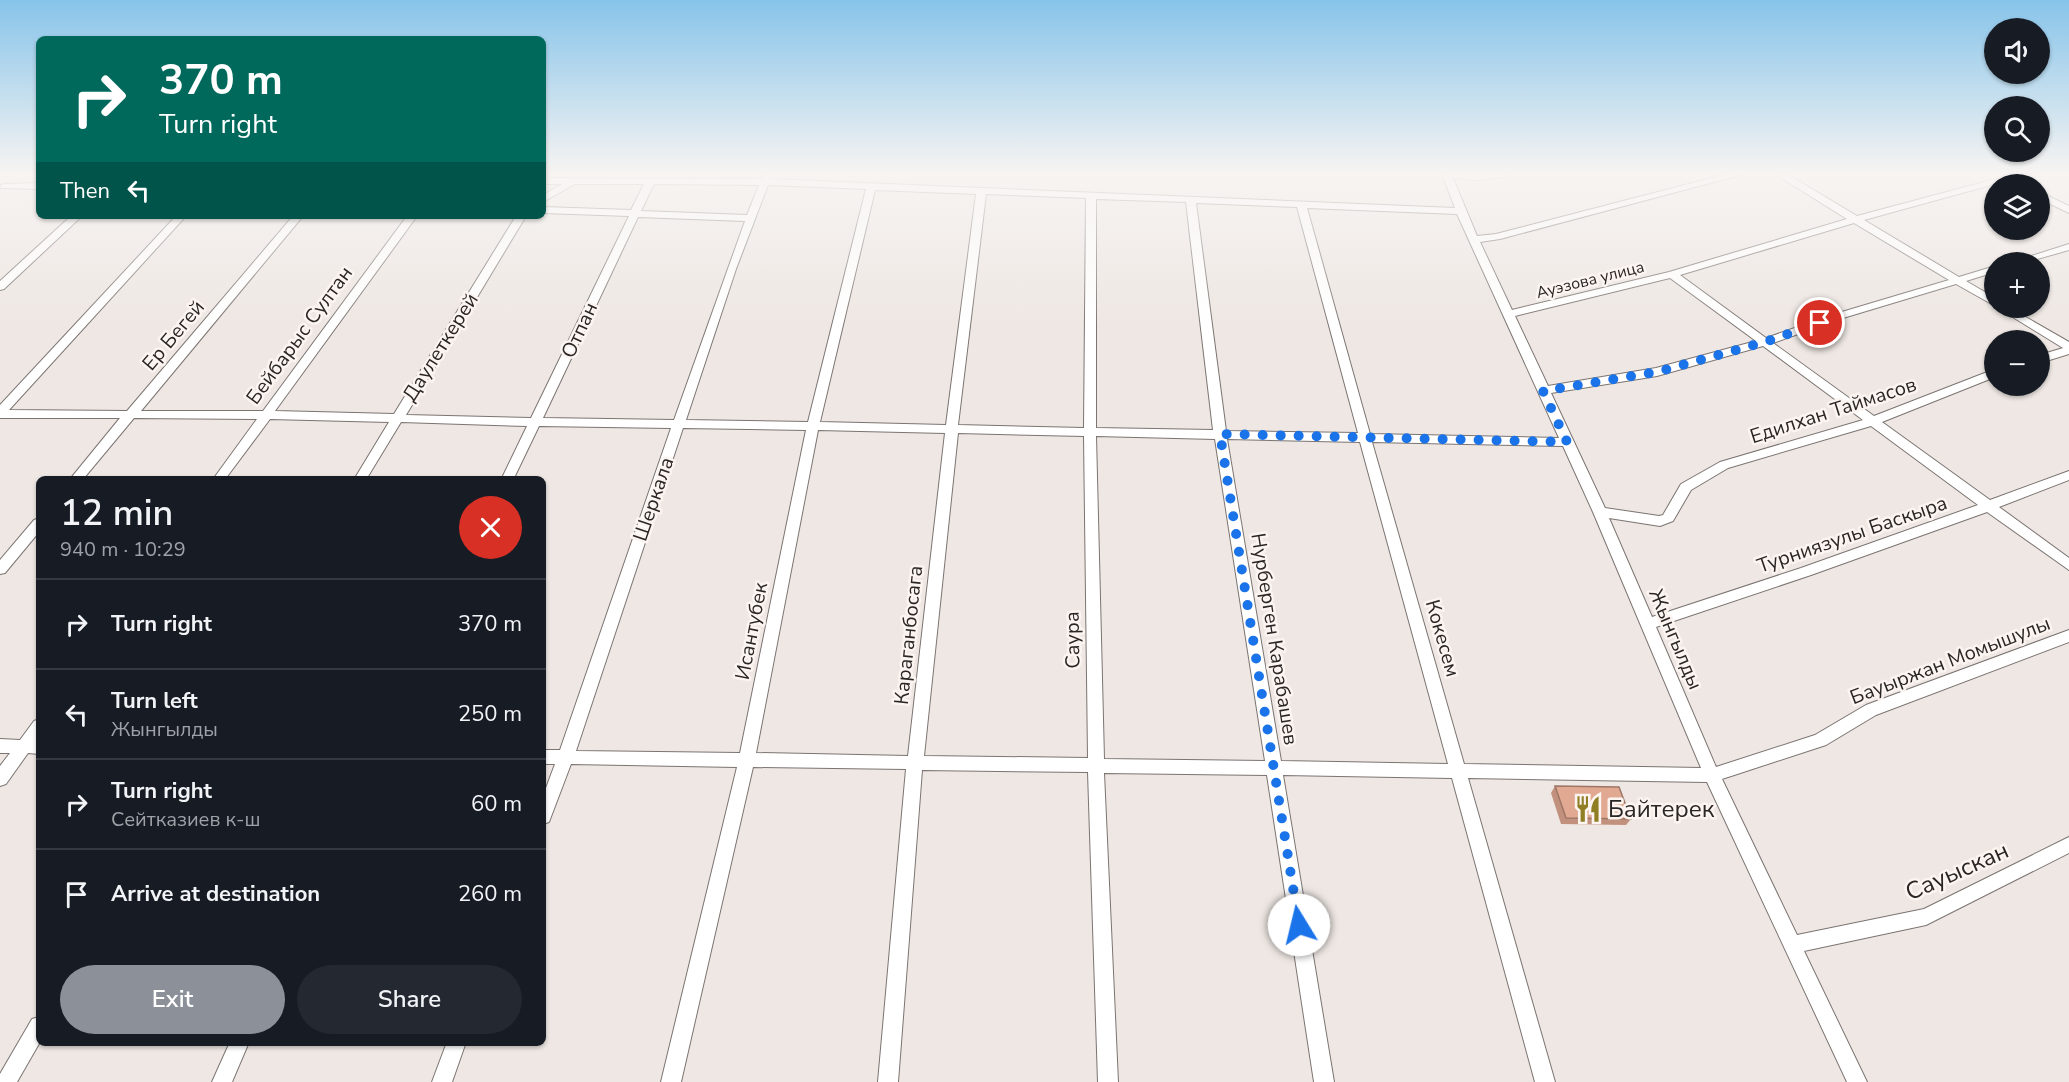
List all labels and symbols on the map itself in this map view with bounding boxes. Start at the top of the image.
street label: Ауэзова улица [1534,256,1647,304]
street label: Бейбарыс Султан [240,261,359,410]
street label: Даулеткерей [396,288,485,407]
street label: Ер Бегей [136,294,211,376]
pin [1794,297,1845,348]
street label: Отпан [555,298,604,362]
street label: Едилхан Таймасов [1746,371,1920,450]
street label: Шеркала [626,453,680,545]
street label: Турниязулы Баскыра [1754,489,1951,580]
street label: Нурберген Карабашев [1244,531,1305,747]
street label: Караганбосага [888,564,929,706]
street label: Исантубек [729,580,774,682]
street label: Жынгылды [1642,585,1709,694]
street label: Кокесем [1419,597,1466,680]
street label: Бауыржан Момышулы [1846,610,2054,711]
street label: Саура [1059,611,1086,669]
place label: Байтерек [1608,793,1715,825]
restaurant icon: Байтерек [1573,794,1603,824]
street label: Сауыскан [1900,834,2014,908]
position arrow [1267,893,1331,957]

